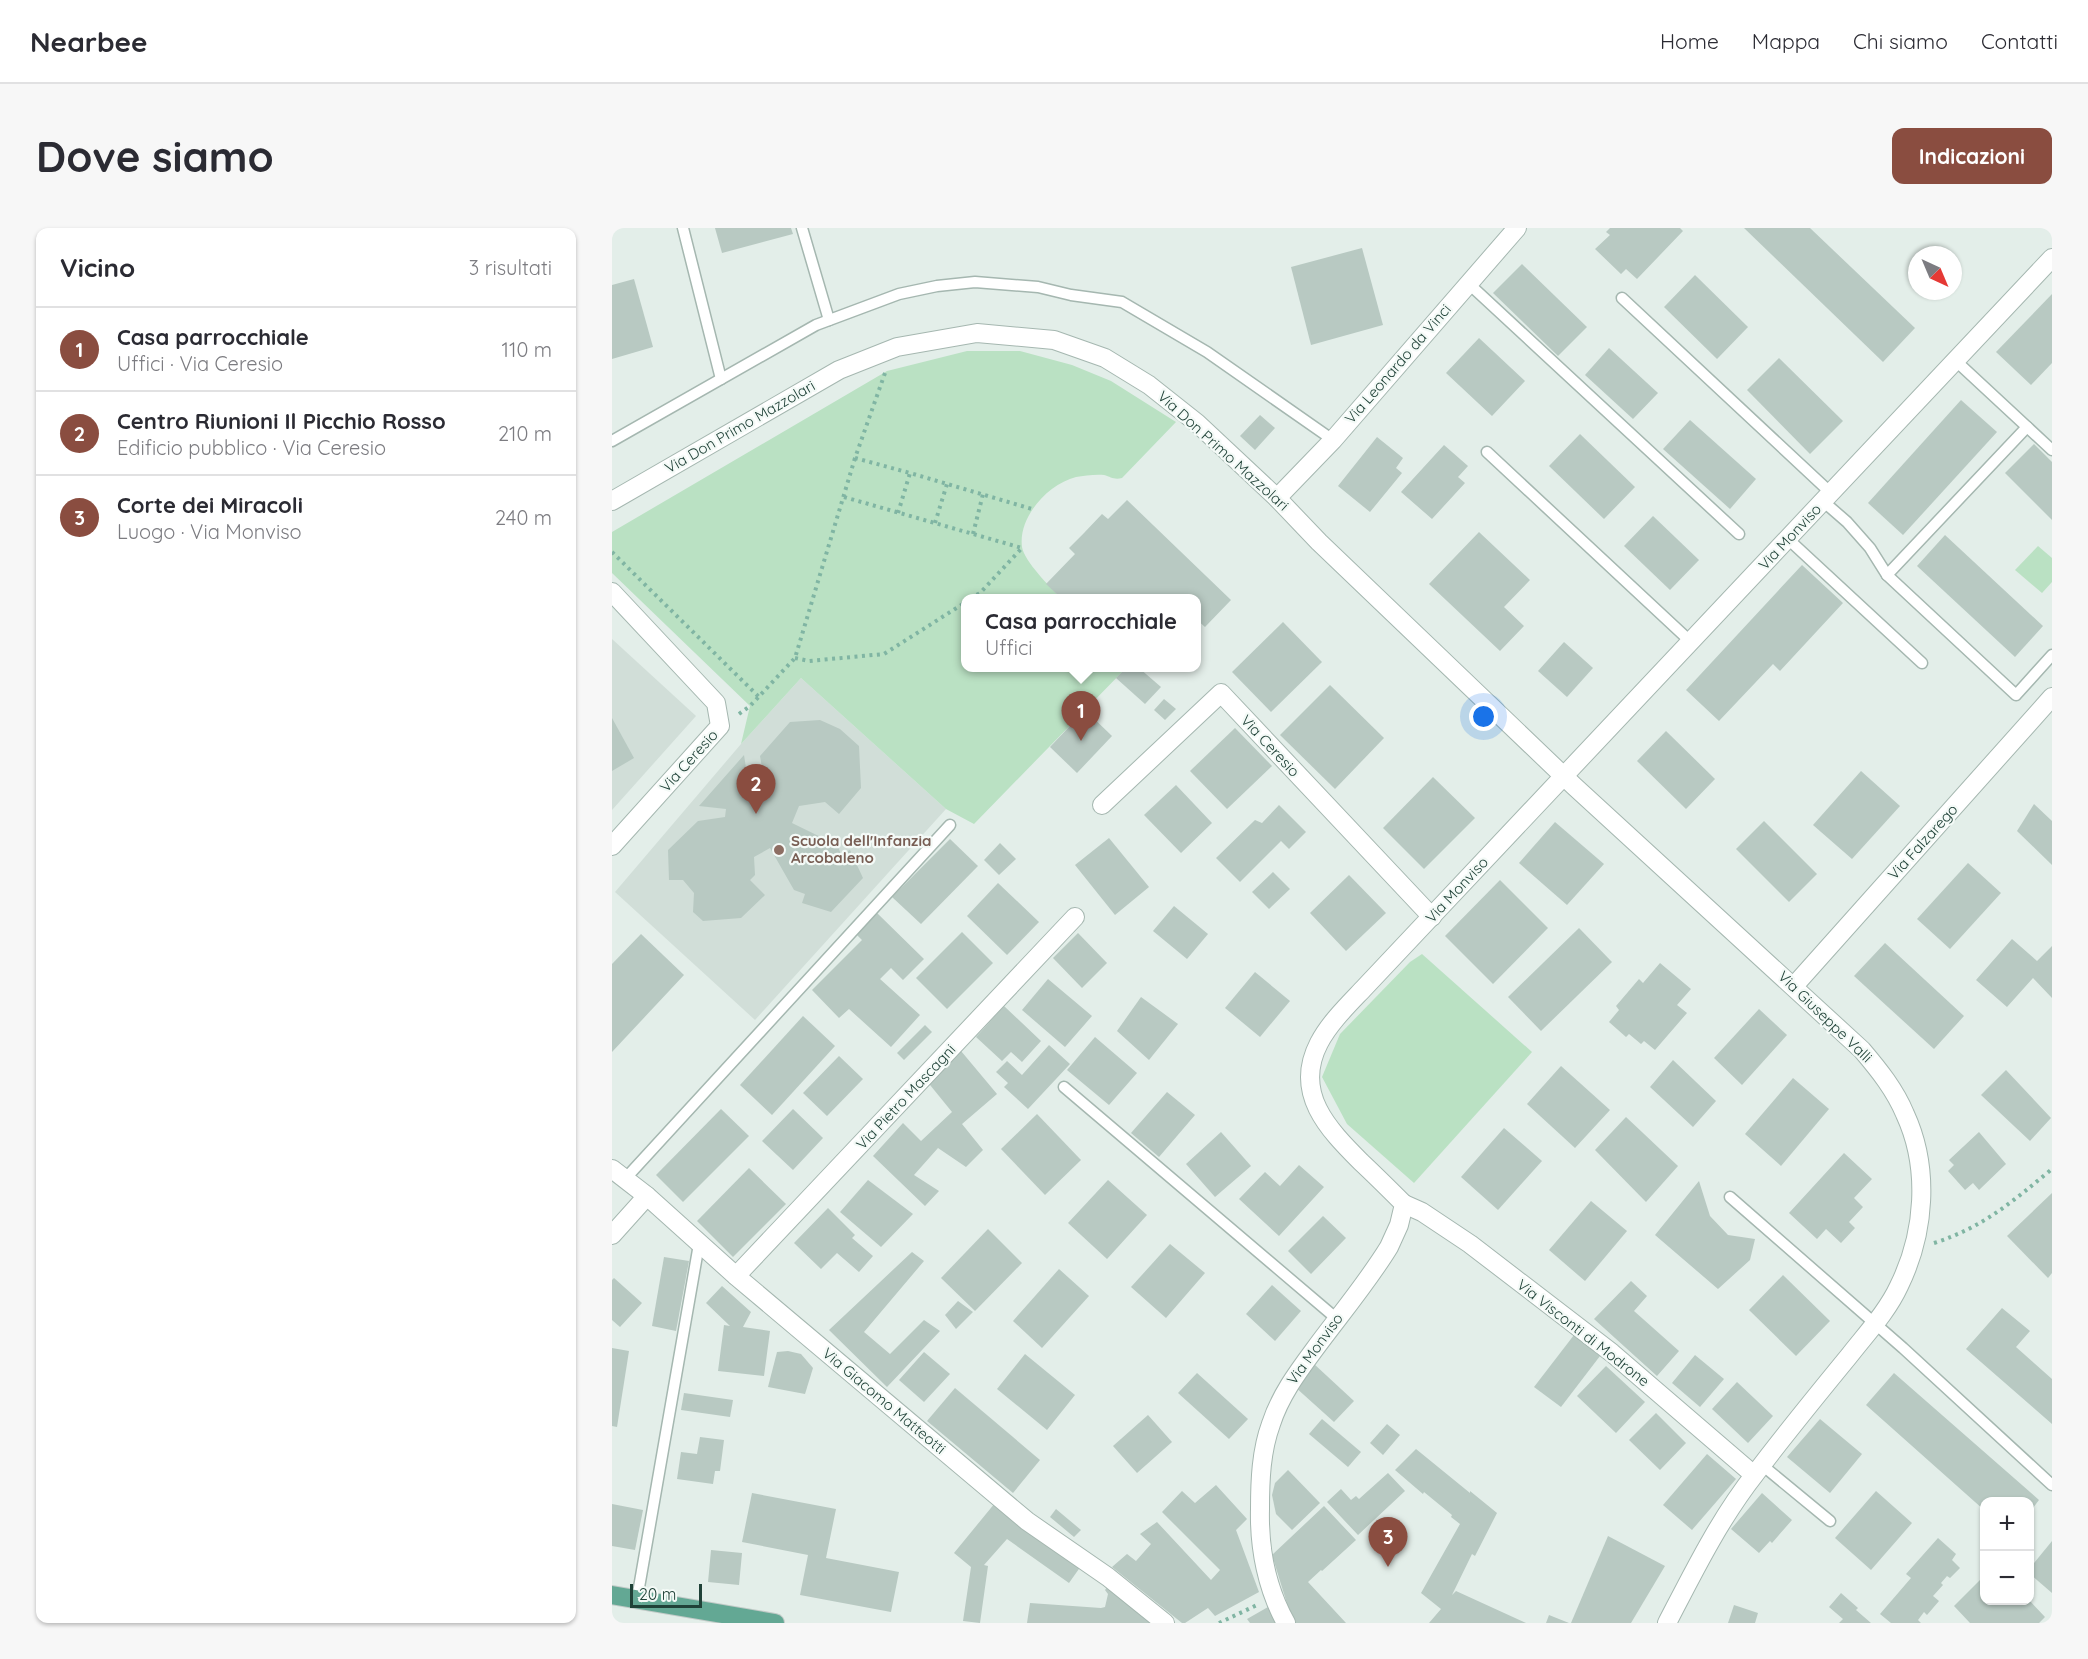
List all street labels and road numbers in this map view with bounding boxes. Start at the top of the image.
street label: Via Leonardo da Vinci [1340,300,1455,427]
street label: Via Don Primo Mazzolari [661,376,818,477]
street label: Via Don Primo Mazzolari [1154,387,1293,515]
street label: Via Monviso [1754,500,1825,574]
street label: Via Ceresio [1237,711,1304,781]
street label: Via Ceresio [656,725,722,796]
street label: Via Falzarego [1884,800,1962,883]
street label: Via Monviso [1421,853,1492,927]
street label: Via Giuseppe Valli [1774,967,1876,1066]
street label: Via Pietro Mascagni [852,1040,959,1153]
street label: Via Visconti di Modrone [1513,1275,1653,1390]
street label: Via Monviso [1282,1309,1347,1388]
street label: Via Giacomo Matteotti [819,1343,950,1458]

